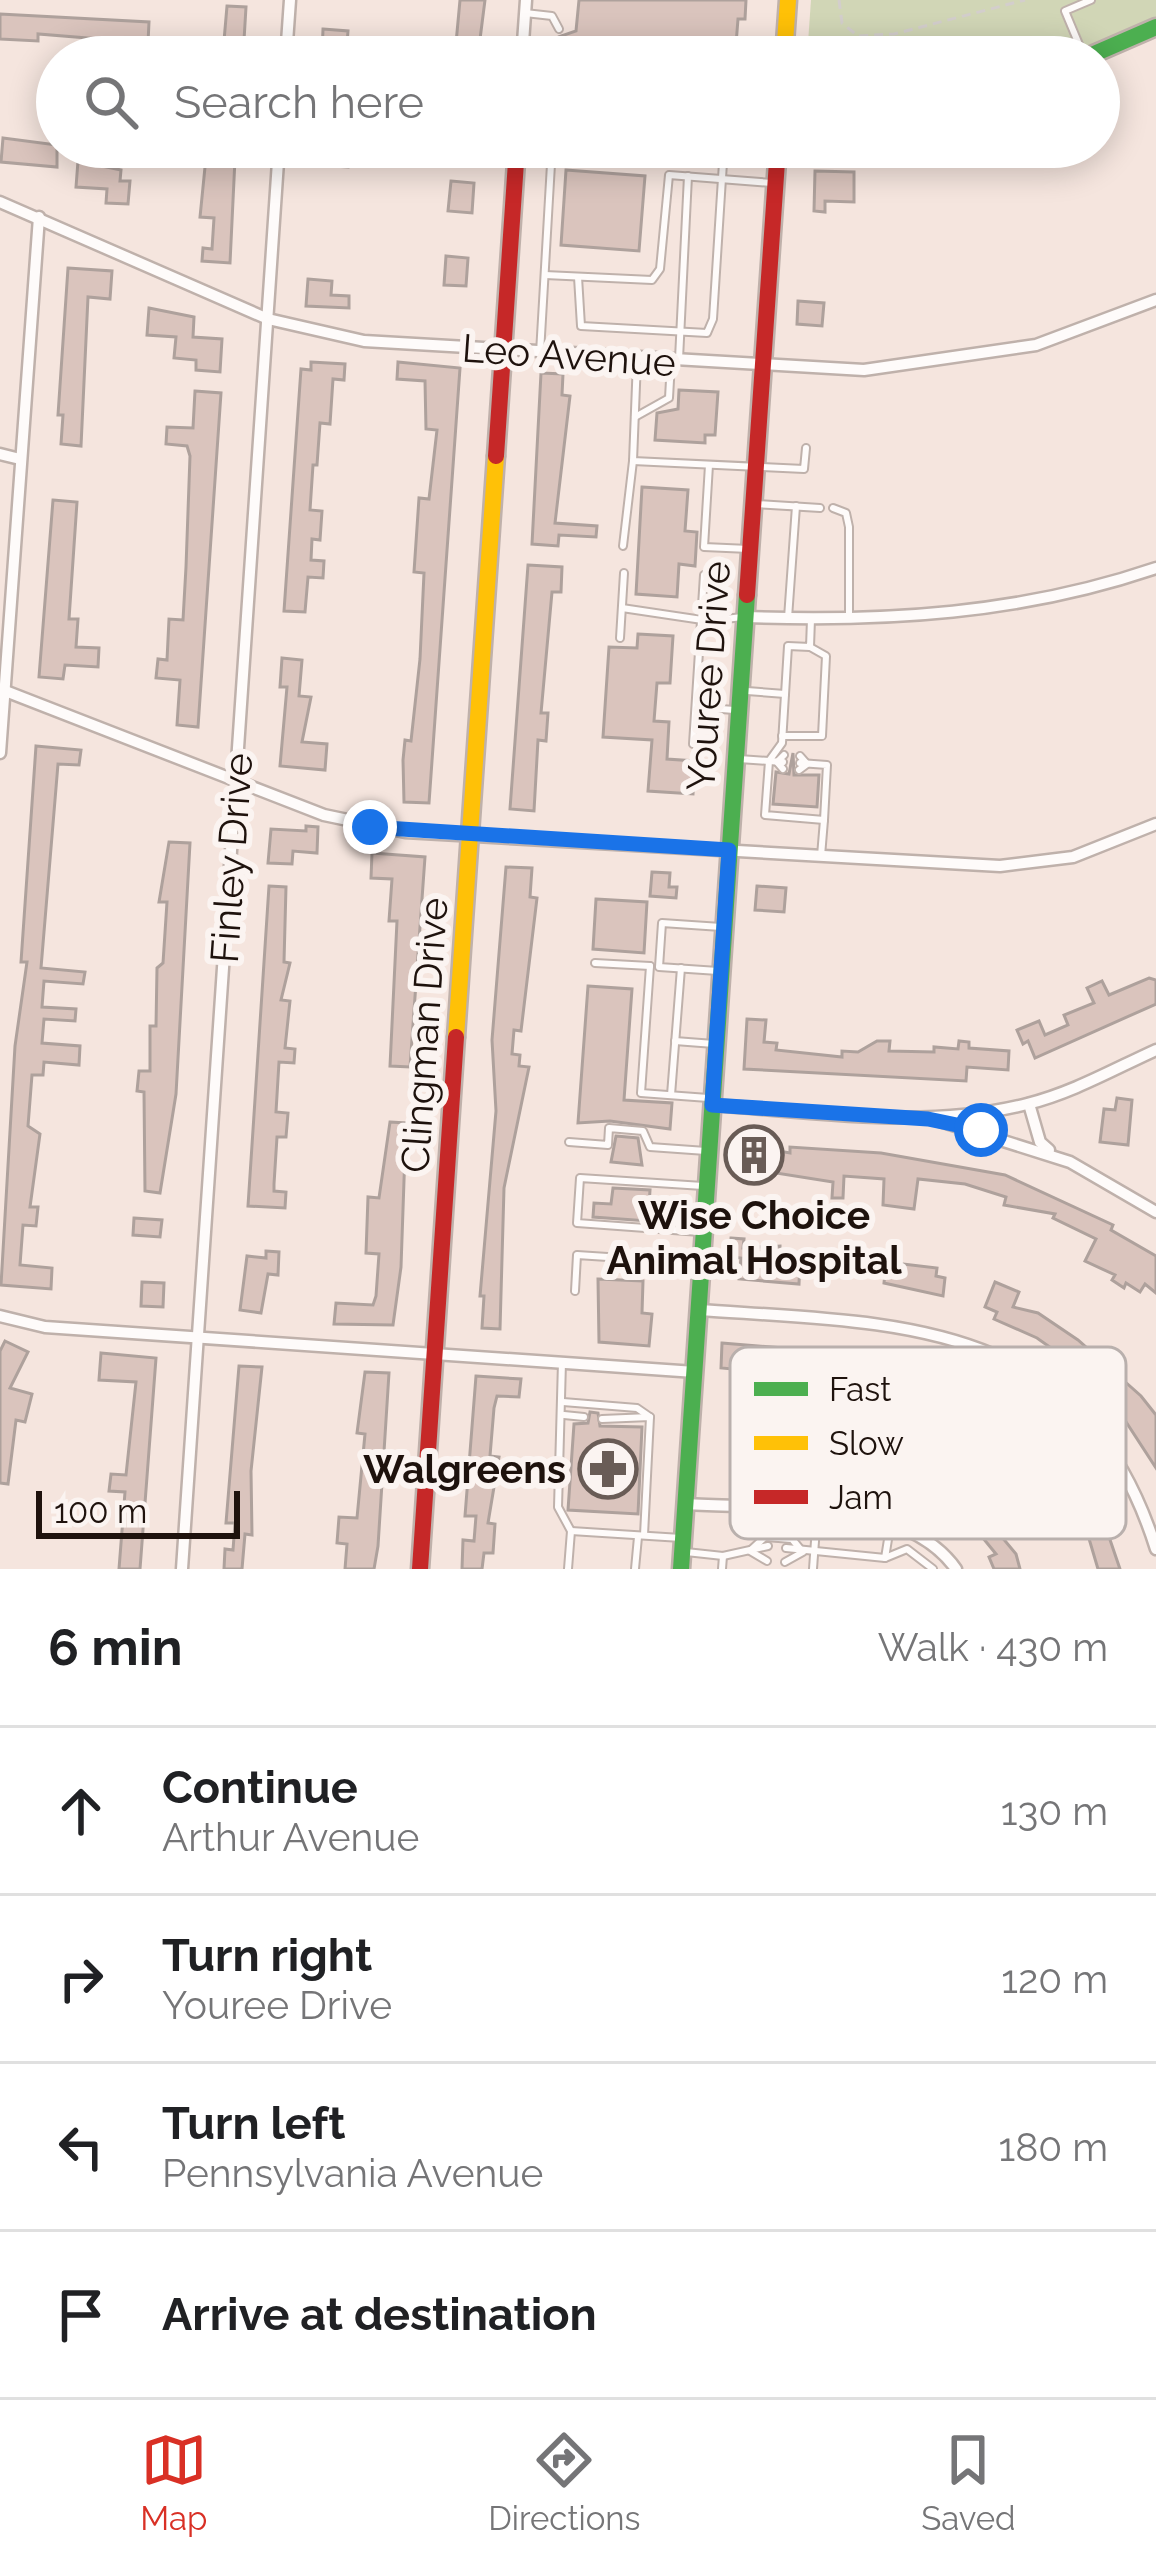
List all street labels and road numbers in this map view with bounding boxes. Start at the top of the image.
street label: Leo Avenue [461,325,677,385]
street label: Youree Drive [677,560,739,792]
street label: Finley Drive [201,752,261,964]
street label: Clingman Drive [391,896,457,1174]

